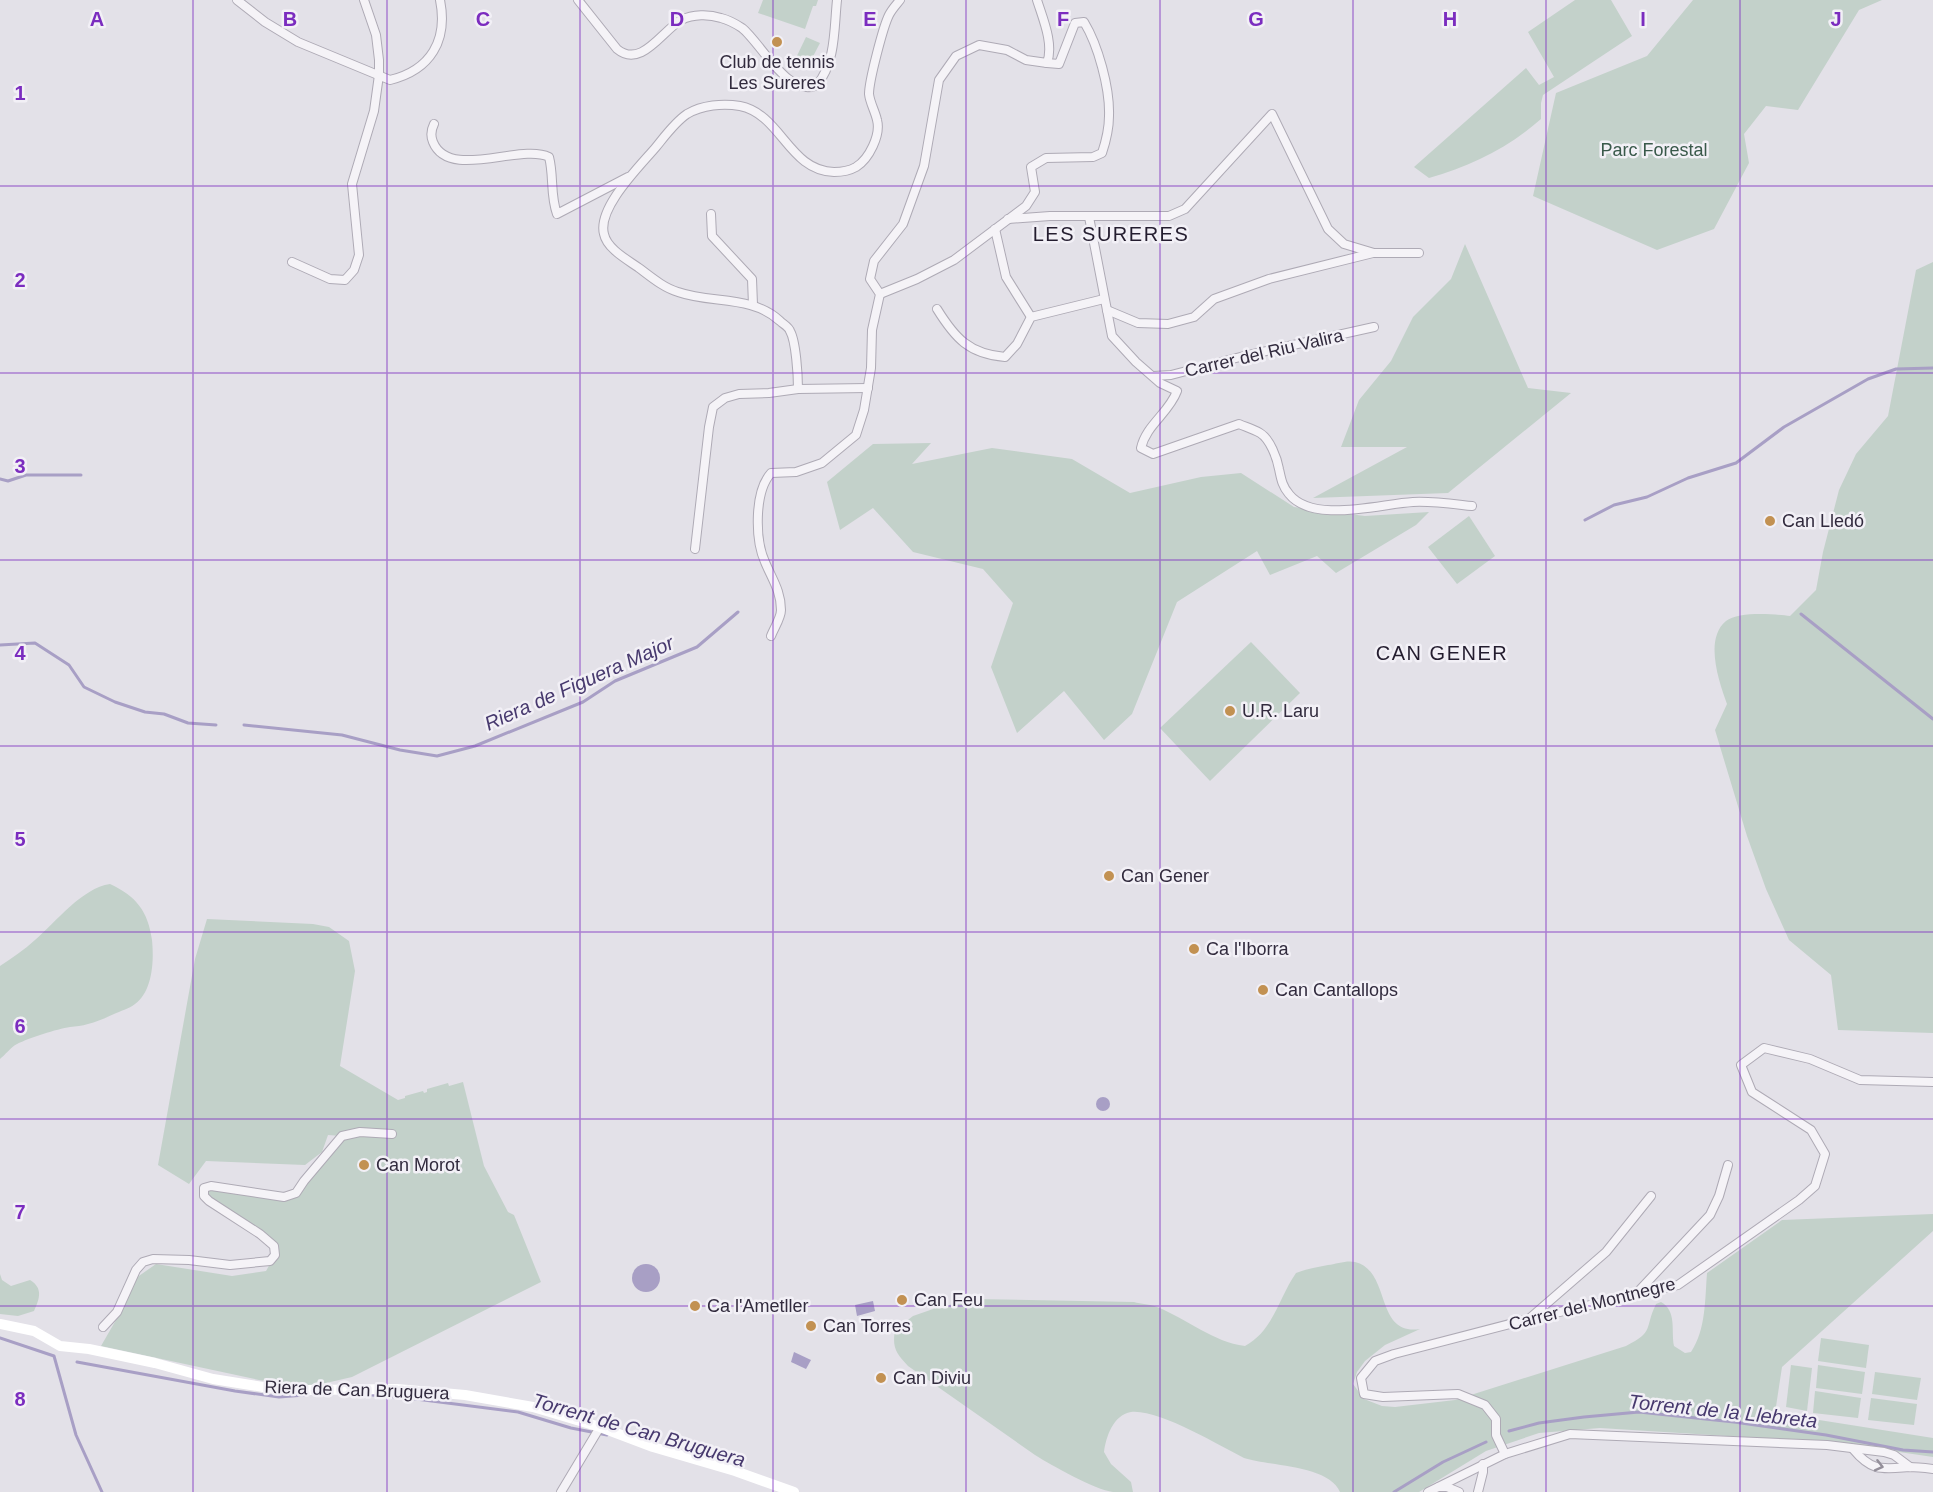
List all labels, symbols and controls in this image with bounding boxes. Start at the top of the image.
text: A [90,8,104,30]
text: B [283,8,297,30]
text: C [476,8,490,30]
text: D [670,8,684,30]
text: E [863,8,877,30]
text: F [1057,8,1069,30]
text: G [1248,8,1264,30]
text: H [1443,8,1457,30]
text: I [1640,8,1646,30]
text: J [1830,8,1842,30]
marker: Club de tennis Les Sureres [770,35,784,49]
place label: Club de tennis Les Sureres [719,52,835,93]
text: 1 [14,82,26,104]
park label: Parc Forestal [1600,140,1708,160]
district label: LES SURERES [1033,223,1189,245]
text: 2 [14,269,26,291]
street label: Carrer del Riu Valira [1183,325,1346,381]
text: 3 [14,455,26,477]
place label: Can Lledó [1782,511,1864,531]
marker: Can Lledó [1763,514,1777,528]
water label: Riera de Figuera Major [481,631,678,735]
text: 4 [14,642,26,664]
district label: CAN GENER [1376,642,1508,664]
place label: U.R. Laru [1242,701,1319,721]
marker: U.R. Laru [1223,704,1237,718]
text: 5 [14,828,26,850]
place label: Can Gener [1121,866,1209,886]
marker: Can Gener [1102,869,1116,883]
place label: Ca l'Iborra [1206,939,1289,959]
marker: Ca l'Iborra [1187,942,1201,956]
place label: Can Cantallops [1275,980,1398,1000]
marker: Can Cantallops [1256,983,1270,997]
text: 6 [14,1015,26,1037]
place label: Can Morot [376,1155,460,1175]
marker: Can Morot [357,1158,371,1172]
text: 7 [14,1201,26,1223]
street label: Carrer del Montnegre [1507,1274,1677,1334]
place label: Can Feu [914,1290,983,1310]
marker: Can Feu [895,1293,909,1307]
place label: Ca l'Ametller [707,1296,808,1316]
marker: Ca l'Ametller [688,1299,702,1313]
place label: Can Torres [823,1316,911,1336]
marker: Can Torres [804,1319,818,1333]
place label: Can Diviu [893,1368,971,1388]
marker: Can Diviu [874,1371,888,1385]
street label: Riera de Can Bruguera [264,1377,451,1403]
text: 8 [14,1388,26,1410]
water label: Torrent de Can Bruguera [530,1389,748,1471]
water label: Torrent de la Llebreta [1628,1390,1818,1432]
one-way arrow [1874,1459,1884,1472]

